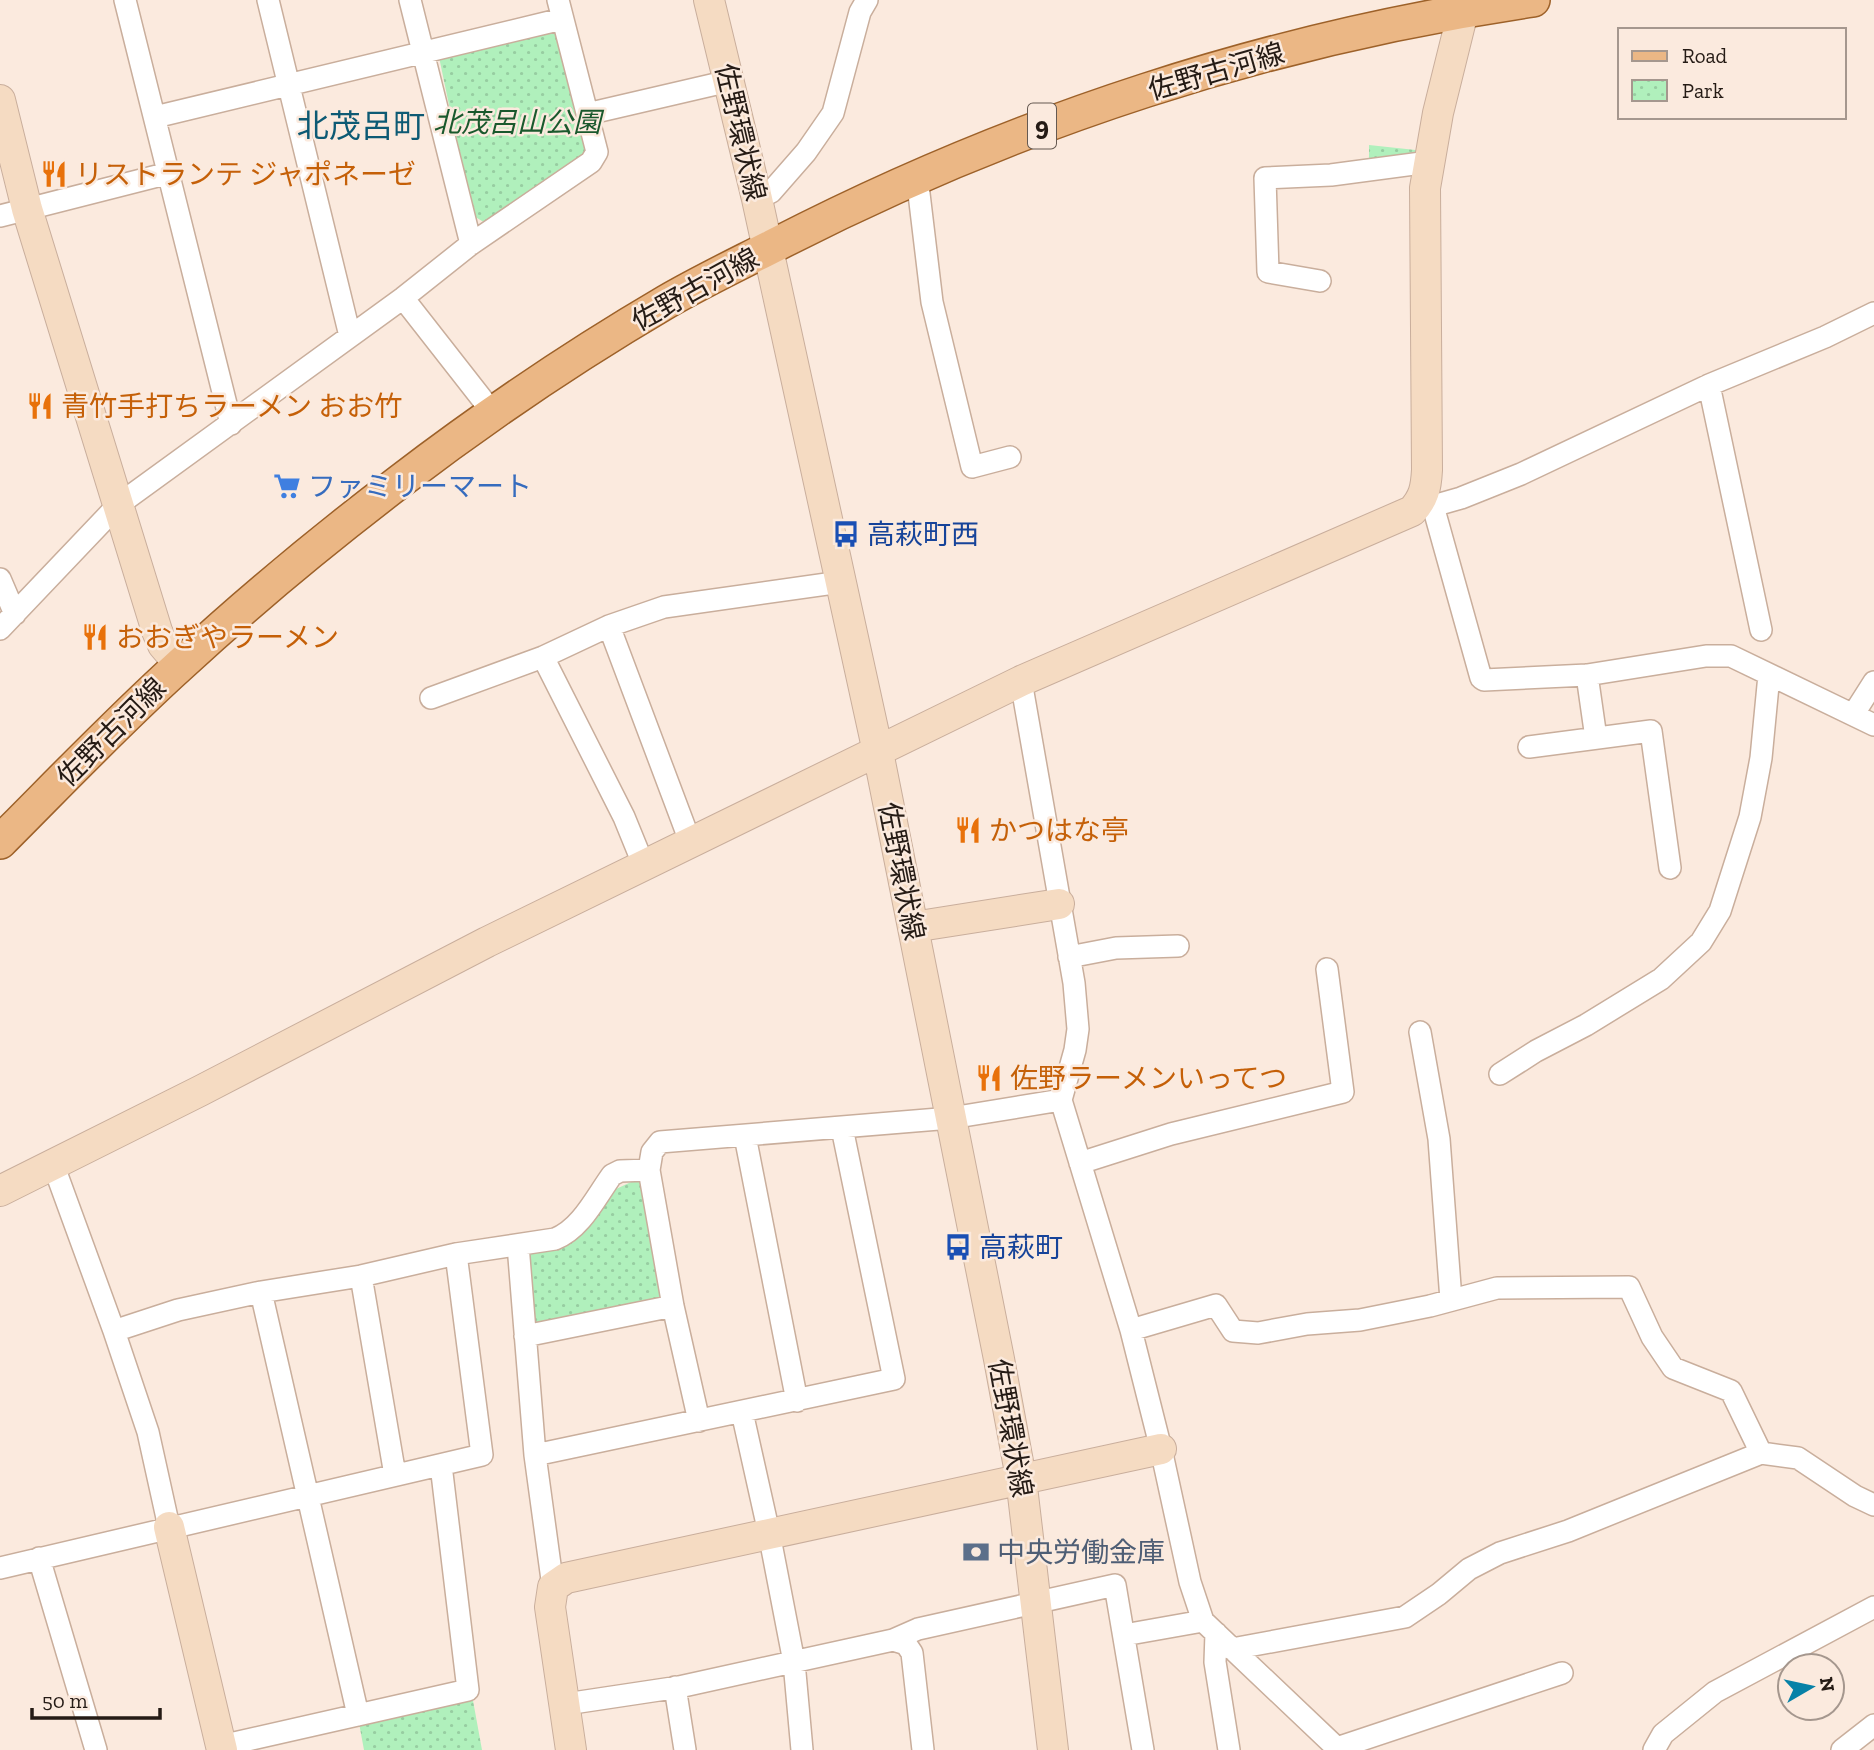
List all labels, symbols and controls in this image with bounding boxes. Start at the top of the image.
legend [1618,28,1846,119]
street label: 佐野古河線 [1144,36,1288,107]
text: Road [1682,43,1728,68]
street label: 佐野環状線 [709,60,772,204]
text: Park [1682,78,1724,103]
road number: 9 [1028,104,1056,148]
park label: 北茂呂山公園 [433,106,605,139]
district label: 北茂呂町 [297,107,425,145]
place label: リストランテ ジャポネーゼ [75,158,416,191]
restaurant icon: リストランテ ジャポネーゼ [39,159,69,189]
street label: 佐野古河線 [626,241,764,338]
place label: 青竹手打ちラーメン おお竹 [61,390,402,423]
restaurant icon: 青竹手打ちラーメン おお竹 [25,391,55,421]
place label: ファミリーマート [308,470,532,503]
supermarket icon: ファミリーマート [272,471,302,501]
place label: 高萩町西 [867,518,979,551]
bus stop icon: 高萩町西 [831,519,861,549]
place label: おおぎやラーメン [116,621,339,654]
restaurant icon: おおぎやラーメン [80,622,110,652]
street label: 佐野古河線 [50,671,173,794]
street label: 佐野環状線 [872,799,931,943]
place label: かつはな亭 [989,814,1129,847]
restaurant icon: かつはな亭 [953,815,983,845]
place label: 佐野ラーメンいってつ [1010,1062,1287,1095]
restaurant icon: 佐野ラーメンいってつ [974,1063,1004,1093]
place label: 高萩町 [979,1231,1063,1264]
bus stop icon: 高萩町 [943,1232,973,1262]
street label: 佐野環状線 [982,1356,1039,1500]
place label: 中央労働金庫 [997,1536,1165,1569]
bank icon: 中央労働金庫 [961,1537,991,1567]
north arrow [1776,1652,1846,1722]
text: N [1815,1675,1840,1693]
scale bar [32,1676,159,1720]
text: 50 m [42,1688,88,1713]

